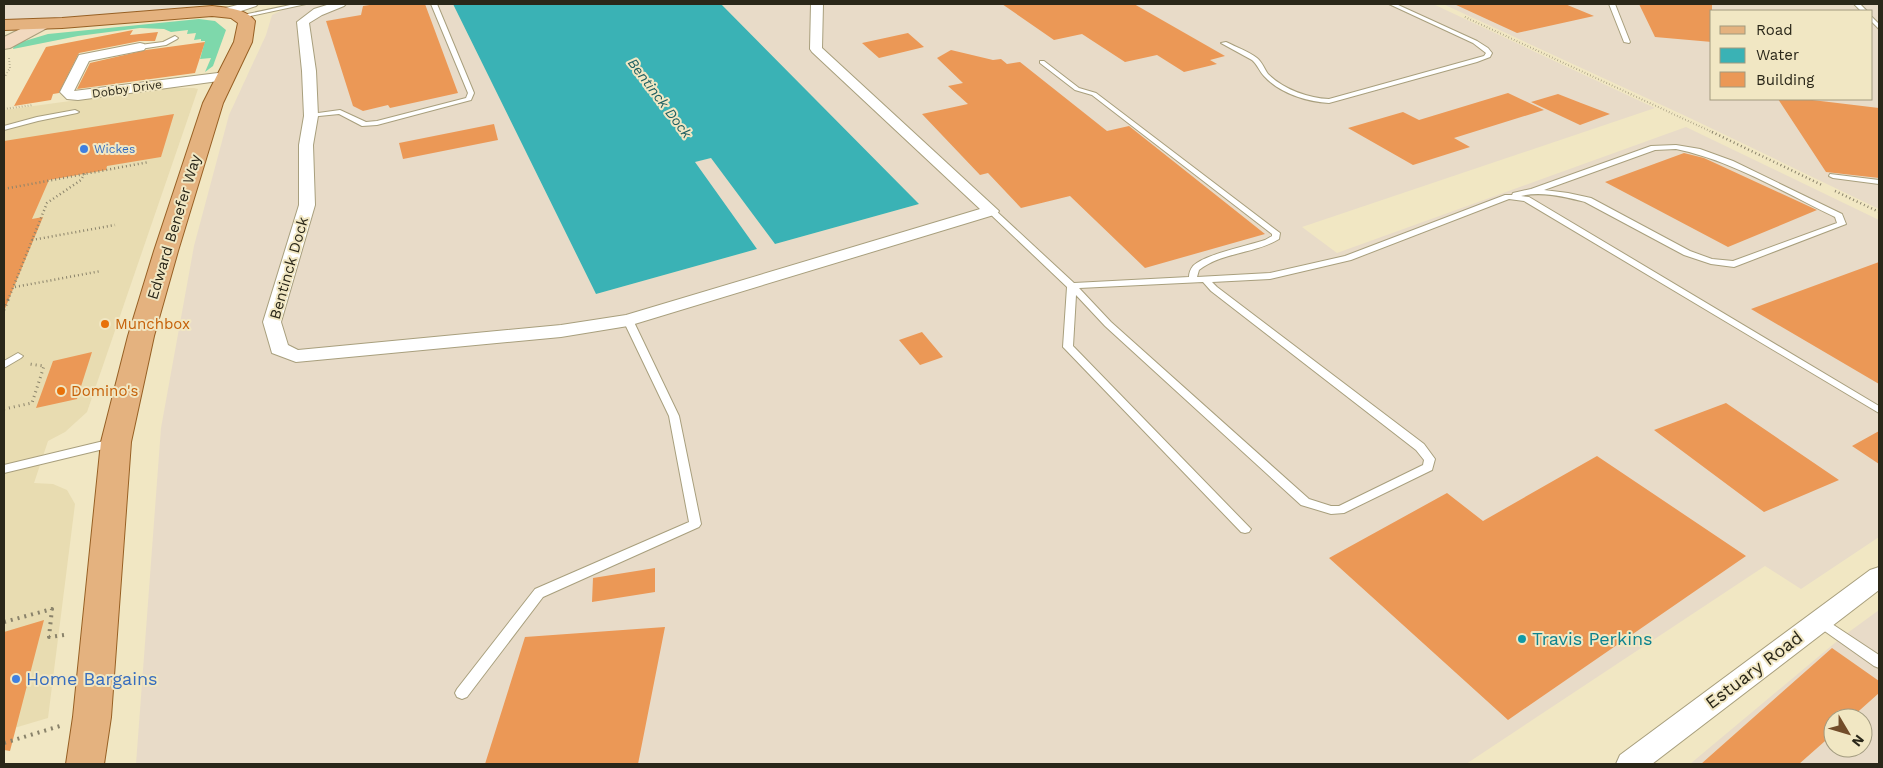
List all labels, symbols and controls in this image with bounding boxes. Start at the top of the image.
legend [1710,10,1873,100]
text: Road [1756,21,1793,39]
text: Water [1756,46,1799,64]
water label: Bentinck Dock [625,55,695,141]
text: Building [1756,71,1814,89]
street label: Dobby Drive [91,77,163,101]
place label: Wickes [94,142,135,156]
marker: Wickes [78,143,90,155]
street label: Edward Benefer Way [143,152,205,302]
street label: Bentinck Dock [266,214,312,321]
place label: Munchbox [115,315,190,333]
marker: Munchbox [99,318,111,330]
place label: Domino's [71,382,138,400]
marker: Domino's [55,385,67,397]
street label: Estuary Road [1701,626,1806,713]
place label: Travis Perkins [1532,628,1653,649]
marker: Travis Perkins [1516,633,1528,645]
place label: Home Bargains [26,668,158,689]
marker: Home Bargains [10,673,22,685]
north arrow [1823,708,1873,758]
text: N [1849,732,1868,750]

